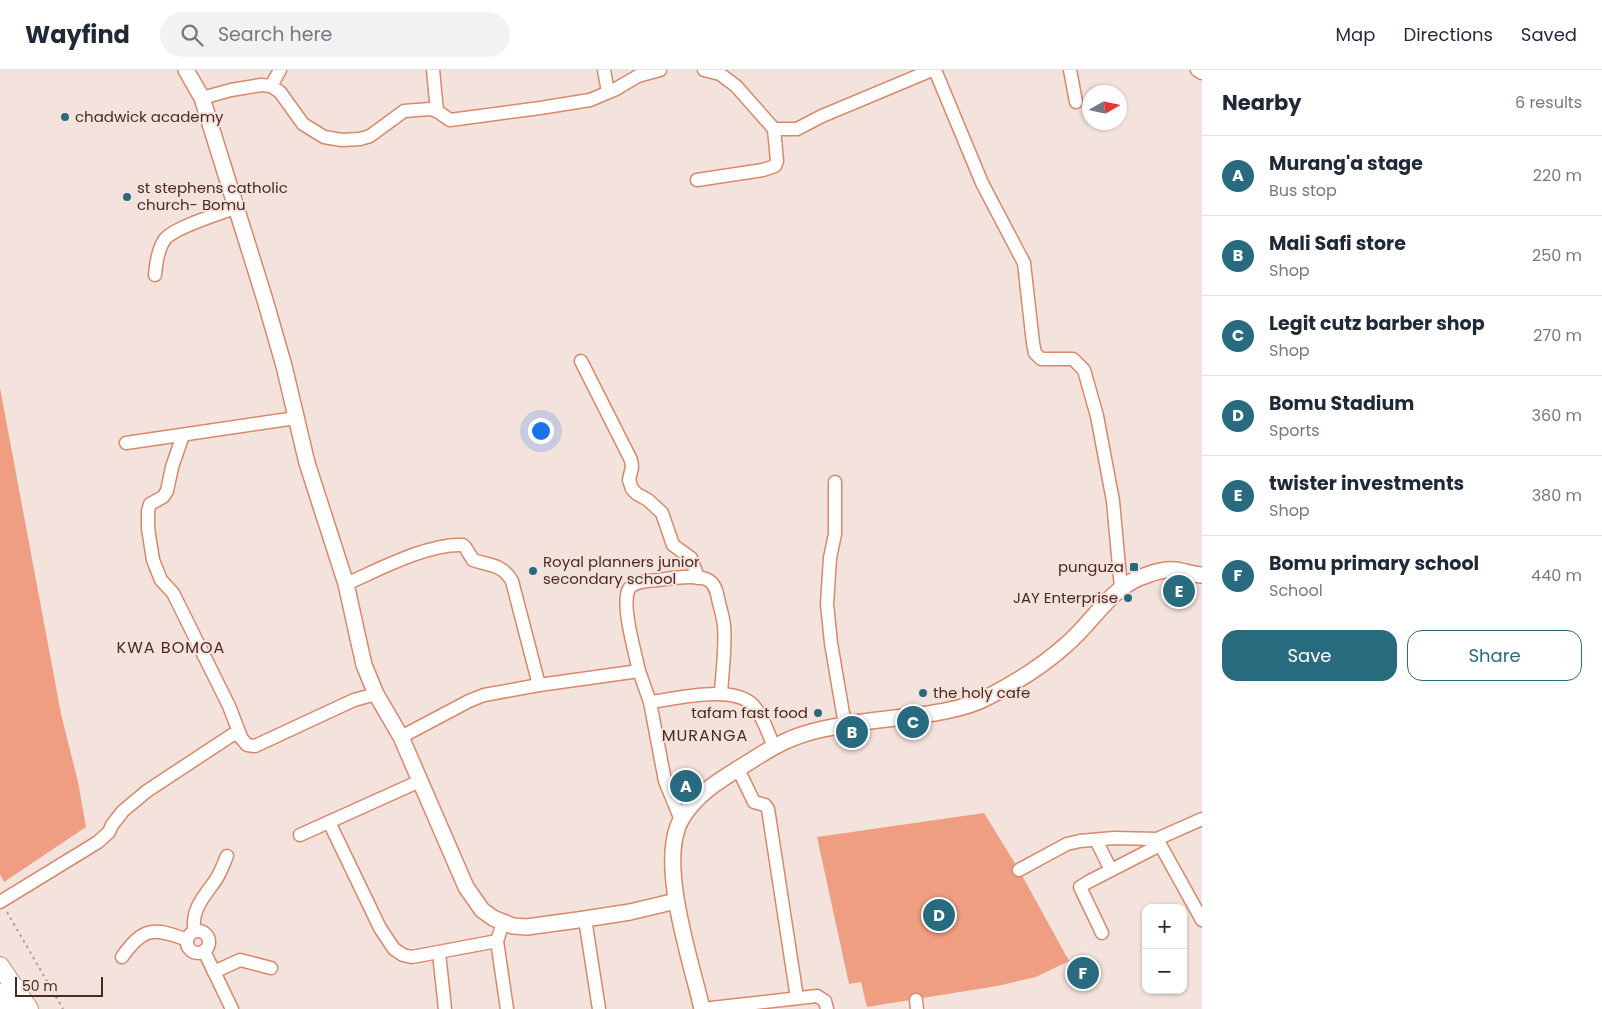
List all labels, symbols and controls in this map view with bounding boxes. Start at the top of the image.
search box [160,12,510,57]
text: Wayfind [25,18,130,51]
icon: search [178,21,206,49]
text: Search here [218,21,332,48]
text: Map [1336,22,1375,47]
text: Directions [1403,22,1493,47]
text: Saved [1521,22,1577,47]
north arrow [1082,85,1127,130]
text: Nearby [1222,88,1302,117]
text: 6 results [1515,91,1582,114]
place label: chadwick academy [75,106,224,127]
marker: chadwick academy [59,111,71,123]
text: Murang'a stage [1269,150,1423,177]
text: A [1232,164,1244,187]
text: 220 m [1533,164,1582,187]
place label: st stephens catholic church- Bomu [137,177,288,215]
text: Bus stop [1269,179,1337,202]
marker: st stephens catholic church- Bomu [121,191,133,203]
text: Mali Safi store [1269,230,1406,257]
text: B [1233,244,1243,267]
text: 250 m [1532,244,1582,267]
text: Shop [1269,259,1310,282]
text: Legit cutz barber shop [1269,310,1485,337]
text: C [1232,324,1244,347]
text: 270 m [1533,324,1582,347]
text: Shop [1269,339,1310,362]
text: Bomu Stadium [1269,390,1414,417]
text: D [1232,404,1244,427]
text: 360 m [1532,404,1582,427]
your location [528,418,554,444]
text: Sports [1269,419,1320,442]
text: twister investments [1269,470,1464,497]
text: E [1234,484,1242,507]
text: 380 m [1532,484,1582,507]
text: Shop [1269,499,1310,522]
text: Bomu primary school [1269,550,1479,577]
place label: Royal planners junior secondary school [543,551,700,589]
place label: punguza [1058,556,1124,577]
marker: punguza [1128,561,1140,573]
text: F [1234,564,1242,587]
text: 440 m [1531,564,1582,587]
marker: Royal planners junior secondary school [527,565,539,577]
pin: E [1163,572,1195,610]
text: School [1269,579,1323,602]
place label: JAY Enterprise [1013,587,1118,608]
marker: JAY Enterprise [1122,592,1134,604]
button: Save [1222,630,1397,681]
button: Share [1407,630,1582,681]
district label: KWA BOMOA [117,636,225,659]
place label: the holy cafe [933,682,1030,703]
marker: the holy cafe [917,687,929,699]
place label: tafam fast food [691,702,808,723]
pin: C [897,703,929,741]
marker: tafam fast food [812,707,824,719]
pin: B [836,713,868,751]
district label: MURANGA [662,724,748,747]
pin: A [670,767,702,805]
pin: D [923,896,955,934]
map controls [1142,904,1187,994]
button: + [1142,904,1187,949]
button: − [1142,949,1187,994]
pin: F [1067,954,1099,992]
scale bar [15,974,102,997]
text: 50 m [22,976,58,996]

